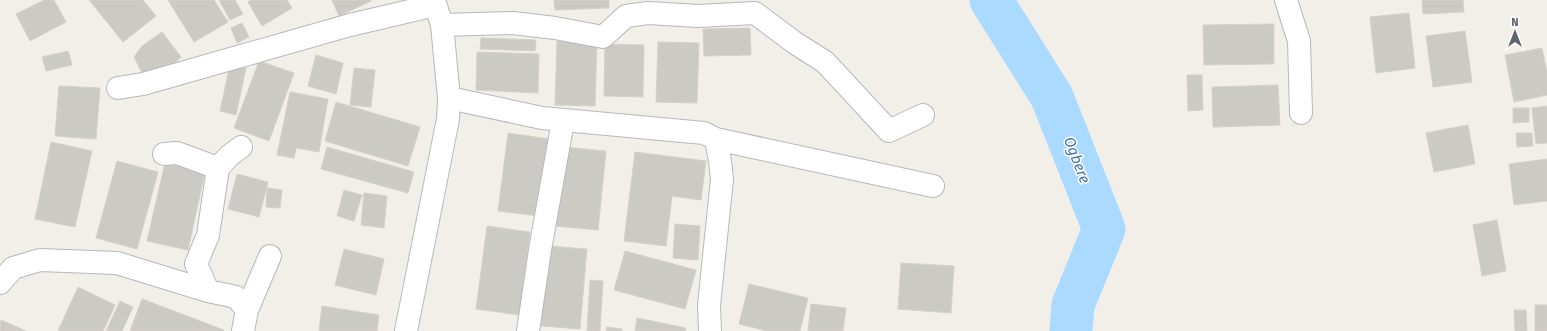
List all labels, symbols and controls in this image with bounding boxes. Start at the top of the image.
north arrow [1495,12,1535,52]
text: N [1511,16,1519,29]
water label: Ogbere [1060,134,1094,186]

